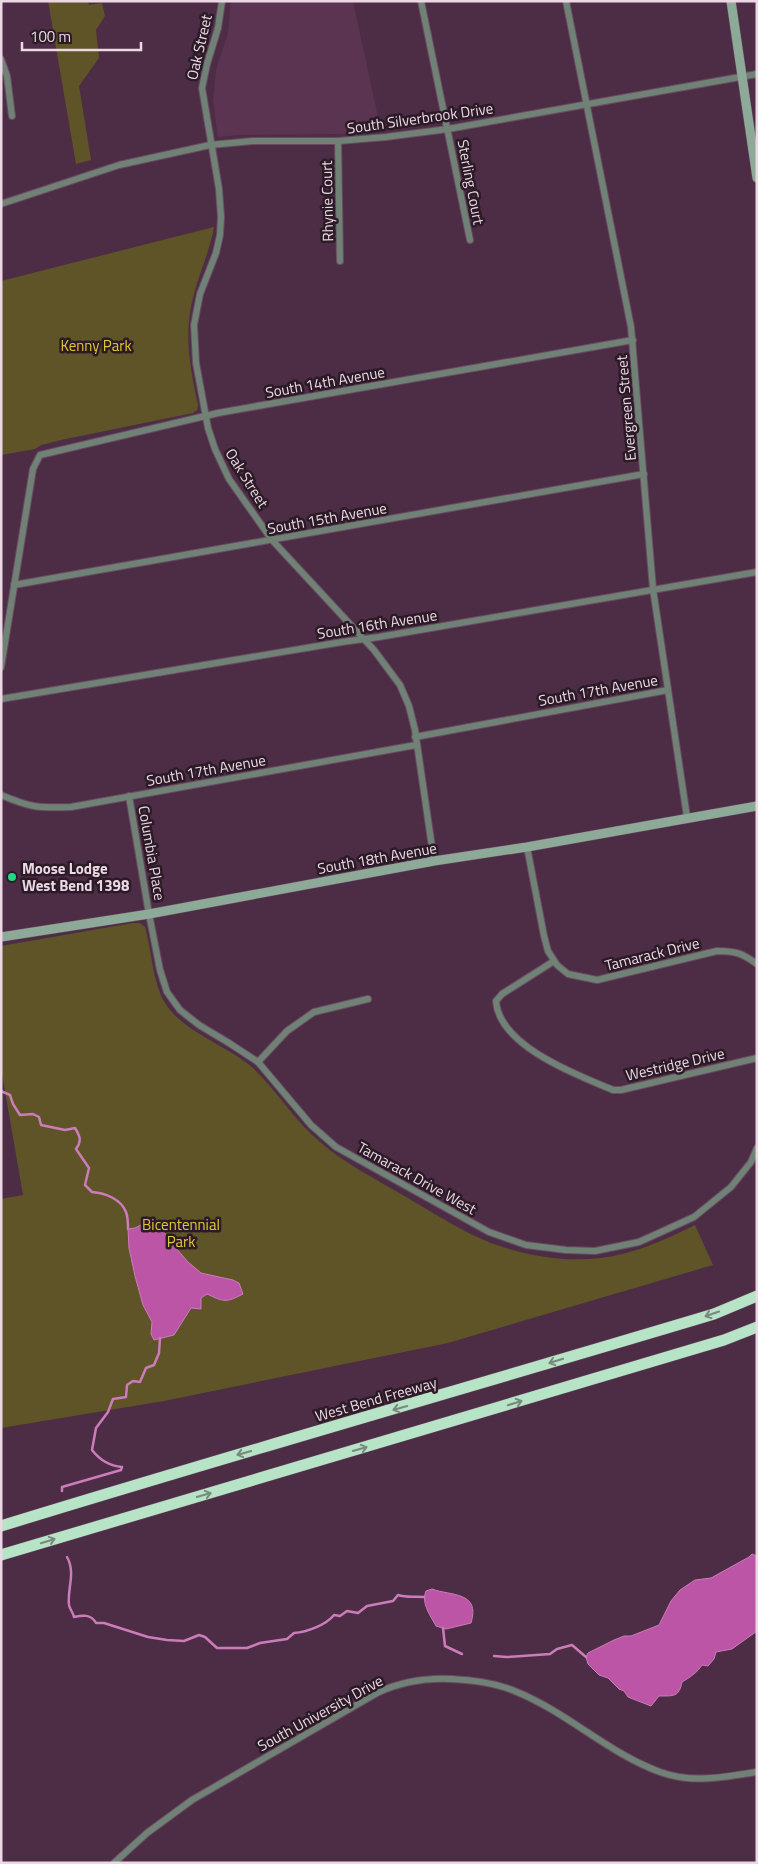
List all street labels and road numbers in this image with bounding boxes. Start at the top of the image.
street label: Oak Street [180,11,218,82]
street label: South Silverbrook Drive [345,96,495,140]
street label: Sterling Court [451,137,491,227]
street label: Rhynie Court [315,160,339,242]
street label: Evergreen Street [610,354,642,462]
street label: South 14th Avenue [263,360,387,404]
street label: Oak Street [220,444,275,513]
street label: South 15th Avenue [265,496,389,540]
street label: South 16th Avenue [315,603,439,645]
street label: South 17th Avenue [536,668,660,712]
street label: South 17th Avenue [144,748,268,792]
street label: Columbia Place [132,804,172,902]
street label: South 18th Avenue [315,836,439,880]
street label: Tamarack Drive [602,931,702,977]
street label: Westridge Drive [623,1041,727,1087]
street label: Tamarack Drive West [353,1136,481,1221]
street label: West Bend Freeway [312,1371,440,1427]
street label: South University Drive [253,1669,387,1757]

